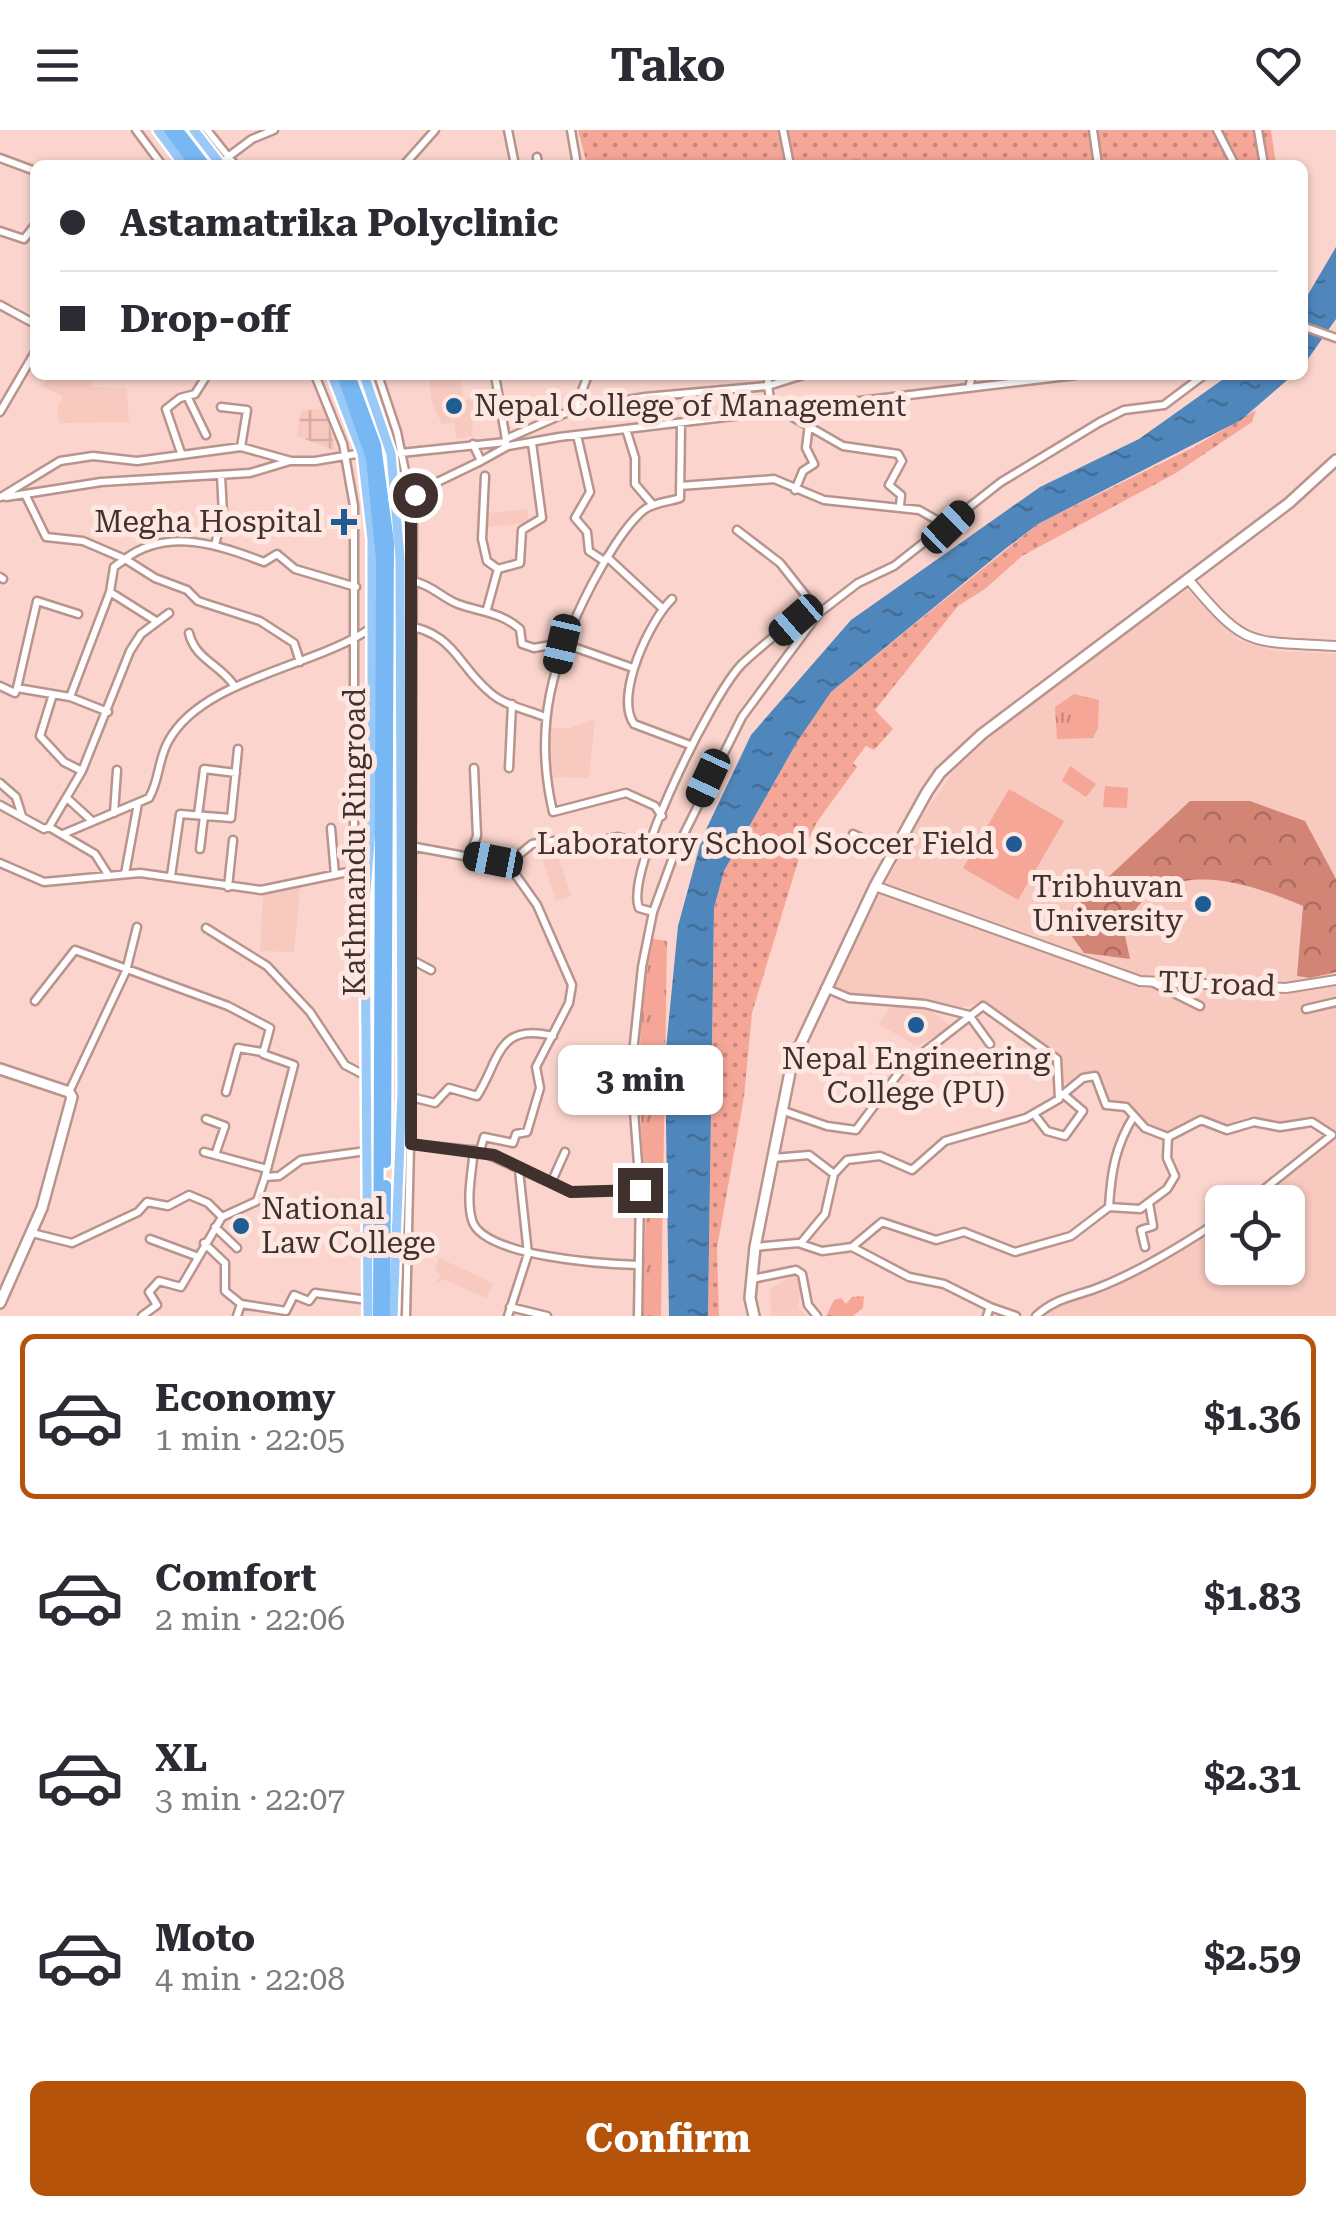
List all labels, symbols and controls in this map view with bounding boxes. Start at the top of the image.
icon: menu [30,38,85,93]
icon: heart [1251,38,1306,93]
text: Tako [610,39,726,92]
text: Astamatrika Polyclinic [120,201,559,245]
text: Drop-off [120,297,290,341]
place label: Nepal College of Management [474,388,906,423]
marker: Nepal College of Management [443,395,465,417]
route start [393,473,438,518]
car [916,495,980,559]
place label: Megha Hospital [94,504,322,539]
marker: Megha Hospital [331,509,357,535]
car [764,589,828,651]
car [541,611,583,677]
street label: Kathmandu Ringroad [337,688,372,996]
car [682,744,734,812]
place label: Laboratory School Soccer Field [537,826,994,861]
marker: Laboratory School Soccer Field [1003,833,1025,855]
car [461,840,525,880]
place label: Tribhuvan University [1032,869,1183,938]
marker: Tribhuvan University [1192,893,1214,915]
street label: TU road [1158,964,1276,1003]
marker: Nepal Engineering College (PU) [905,1014,927,1036]
place label: Nepal Engineering College (PU) [782,1041,1050,1110]
callout: 3 min [558,1045,722,1115]
text: 3 min [596,1061,685,1099]
route end [618,1168,663,1213]
map controls [1205,1185,1305,1285]
button: locate [1205,1185,1305,1285]
place label: National Law College [261,1191,436,1260]
marker: National Law College [230,1215,252,1237]
icon: car [35,1372,125,1462]
text: Economy [155,1376,335,1420]
text: $1.36 [1204,1395,1301,1439]
text: 1 min · 22:05 [155,1420,345,1458]
icon: car [35,1552,125,1642]
text: Comfort [155,1556,316,1600]
text: $1.83 [1204,1575,1301,1619]
text: 2 min · 22:06 [155,1600,345,1638]
icon: car [35,1732,125,1822]
text: XL [155,1736,207,1780]
text: $2.31 [1204,1755,1301,1799]
text: 3 min · 22:07 [155,1780,345,1818]
icon: car [35,1912,125,2002]
text: Moto [155,1916,255,1960]
text: $2.59 [1204,1935,1301,1979]
text: 4 min · 22:08 [155,1960,345,1998]
button: Confirm [30,2081,1306,2196]

